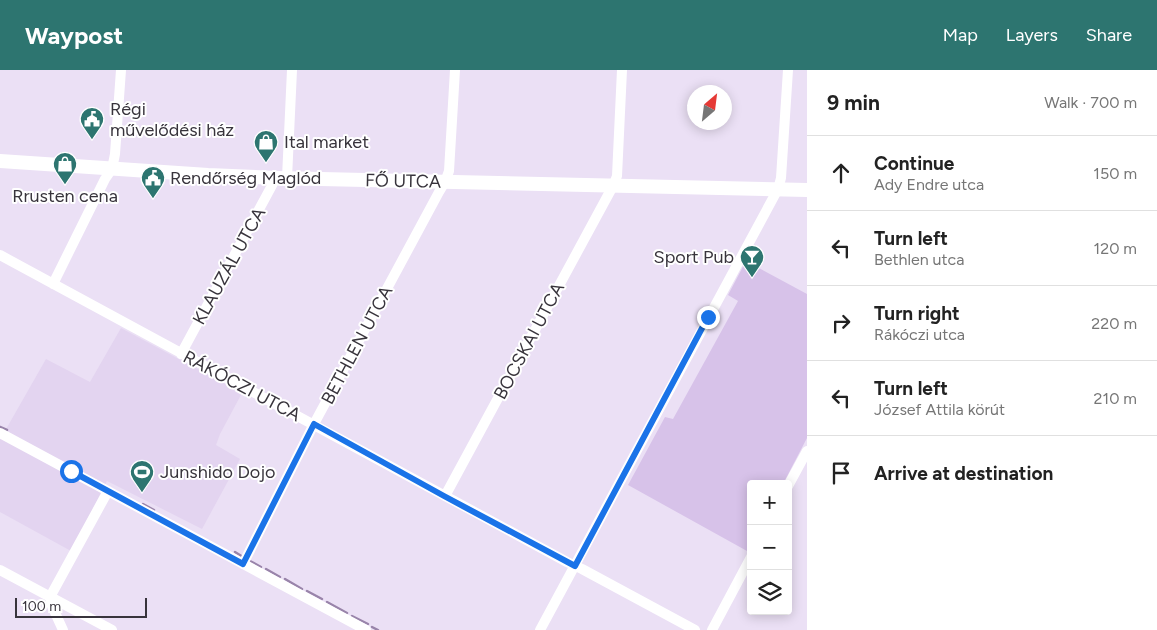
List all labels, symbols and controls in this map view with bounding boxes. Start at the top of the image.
text: Waypost [25,21,123,50]
text: Map [943,24,978,46]
text: Layers [1006,24,1058,46]
text: Share [1086,24,1132,46]
north arrow [687,85,732,130]
text: 9 min [827,90,880,115]
text: Walk · 700 m [1044,93,1137,112]
place label: Régi művelődési ház [110,98,234,141]
public building icon: Régi művelődési ház [79,106,105,140]
shop icon: Ital market [253,129,279,163]
place label: Ital market [284,131,369,153]
shop icon: Rrusten cena [52,151,78,185]
text: Continue [874,152,954,175]
icon: ahead [827,159,855,187]
text: 150 m [1093,164,1137,183]
public building icon: Rendőrség Maglód [140,165,166,199]
place label: Rendőrség Maglód [170,167,321,189]
street label: FŐ UTCA [365,169,441,193]
text: Ady Endre utca [874,175,984,194]
place label: Rrusten cena [12,185,118,207]
street label: KLAUZÁL UTCA [188,204,270,328]
text: Turn left [874,227,948,250]
icon: left [827,234,855,262]
text: 120 m [1094,239,1137,258]
bar icon: Sport Pub [739,244,765,278]
place label: Sport Pub [654,246,734,268]
text: Bethlen utca [874,250,964,269]
street label: BOCSKAI UTCA [489,279,569,403]
street label: BETHLEN UTCA [316,282,398,408]
text: Turn right [874,302,960,325]
route end [697,306,720,329]
icon: right [827,309,855,337]
text: 220 m [1091,314,1137,333]
text: Rákóczi utca [874,325,965,344]
street label: RÁKÓCZI UTCA [179,346,305,426]
text: Turn left [874,377,948,400]
icon: left [827,384,855,412]
text: 210 m [1094,389,1137,408]
text: József Attila körút [874,400,1005,419]
sports icon: Junshido Dojo [129,459,155,493]
icon: arrive [827,459,855,487]
route start [60,460,83,483]
place label: Junshido Dojo [160,461,276,483]
text: Arrive at destination [874,462,1053,485]
map controls [747,480,792,615]
button: + [747,480,792,525]
button: − [747,525,792,570]
button: layers [747,570,792,615]
scale bar [15,595,148,618]
text: 100 m [22,598,61,615]

